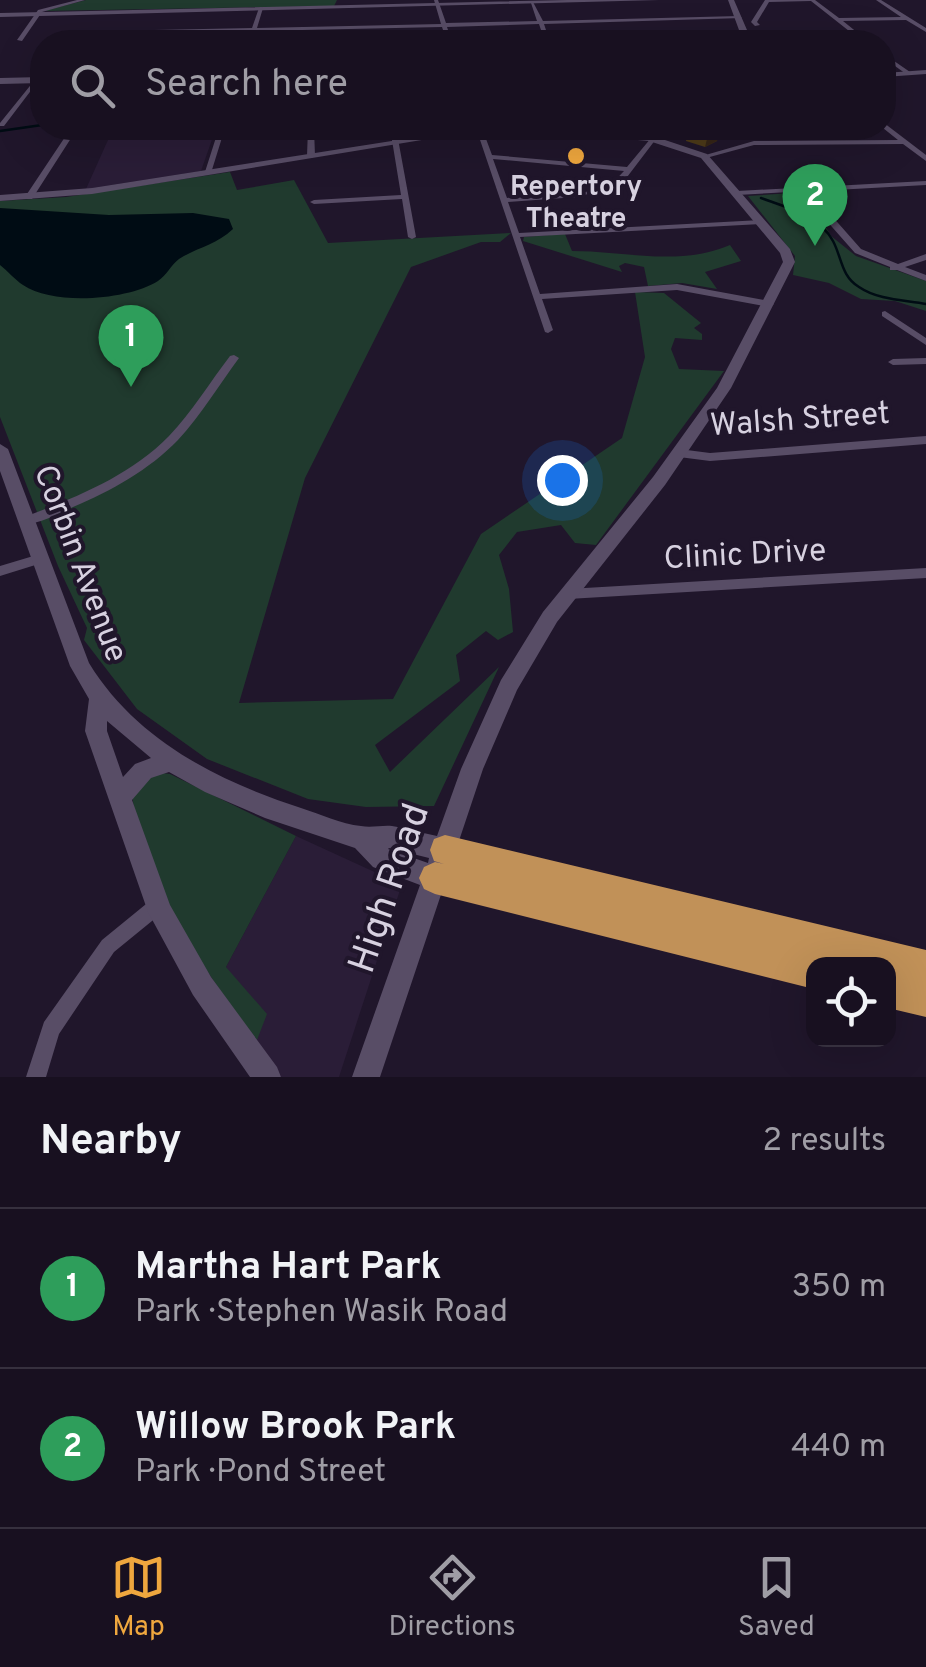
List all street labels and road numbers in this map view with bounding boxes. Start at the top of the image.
street label: Walsh Street [709,395,891,447]
street label: Corbin Avenue [23,460,135,668]
street label: Clinic Drive [663,532,827,580]
street label: High Road [339,798,443,980]

